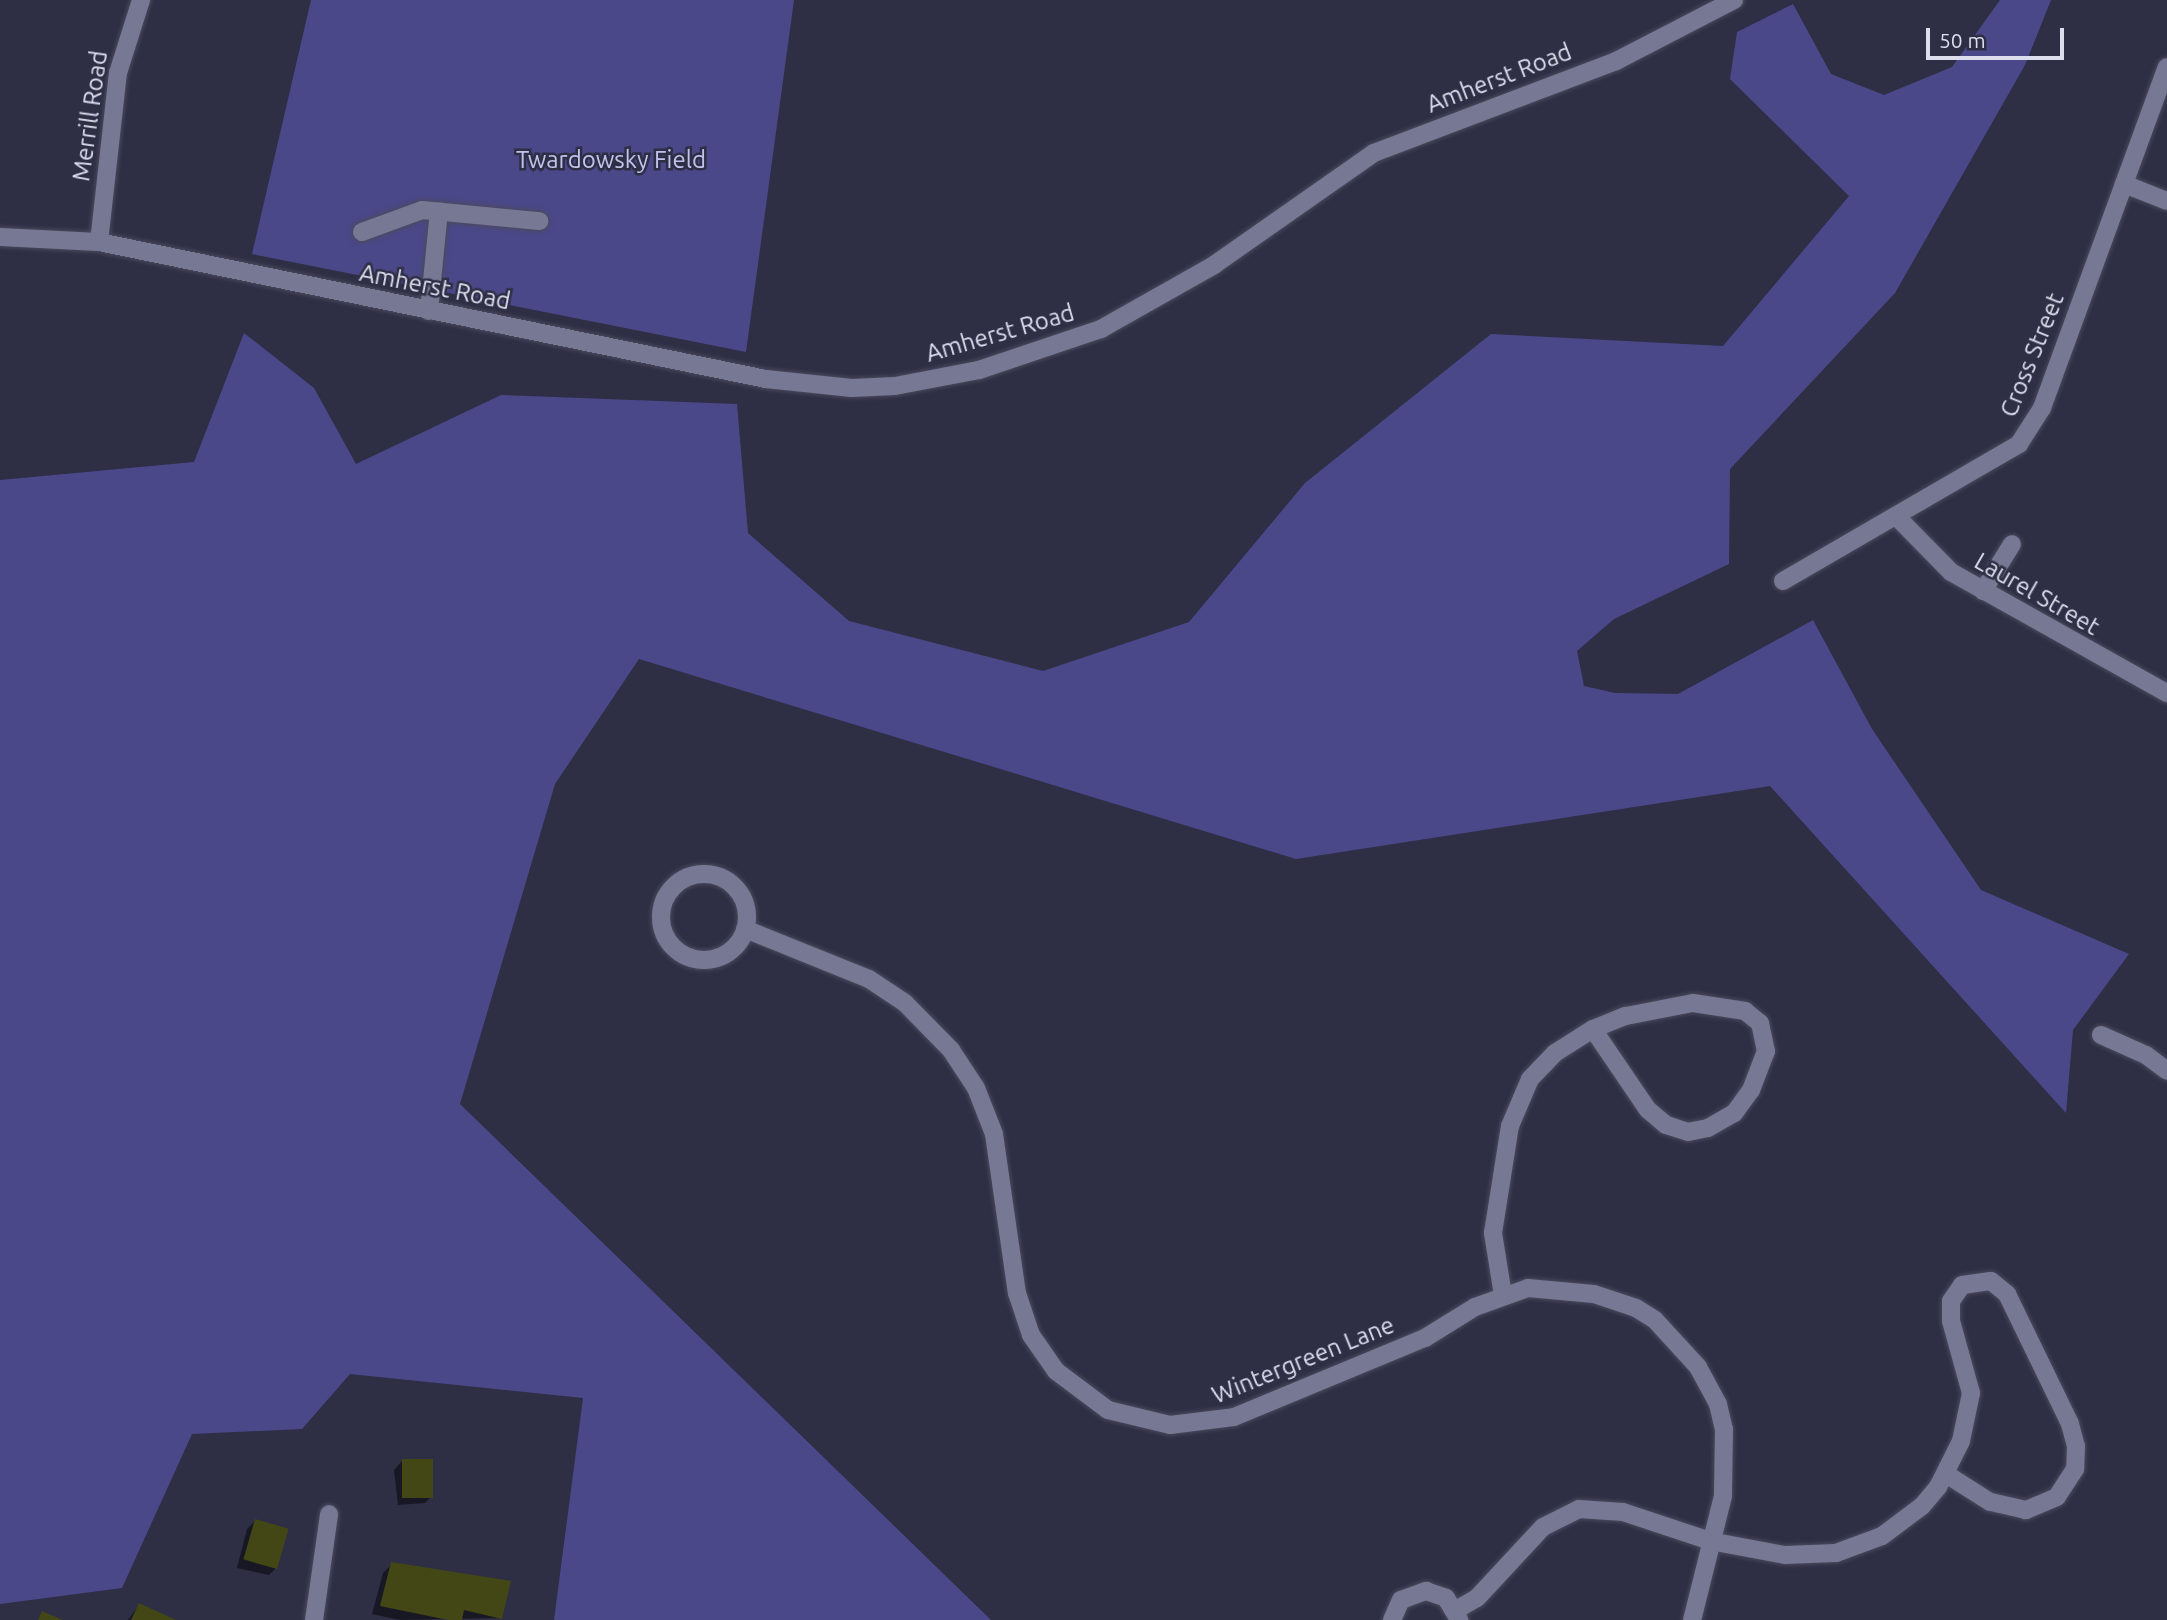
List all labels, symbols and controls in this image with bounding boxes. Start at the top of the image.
scale bar [1929,14,2067,58]
text: 50 m [1939,28,1986,52]
street label: Amherst Road [1422,37,1576,119]
street label: Merrill Road [67,49,113,183]
park label: Twardowsky Field [516,146,706,174]
street label: Amherst Road [357,258,513,316]
street label: Cross Street [1994,289,2070,421]
street label: Amherst Road [922,298,1078,368]
street label: Laurel Street [1969,547,2105,641]
street label: Wintergreen Lane [1208,1310,1398,1410]

